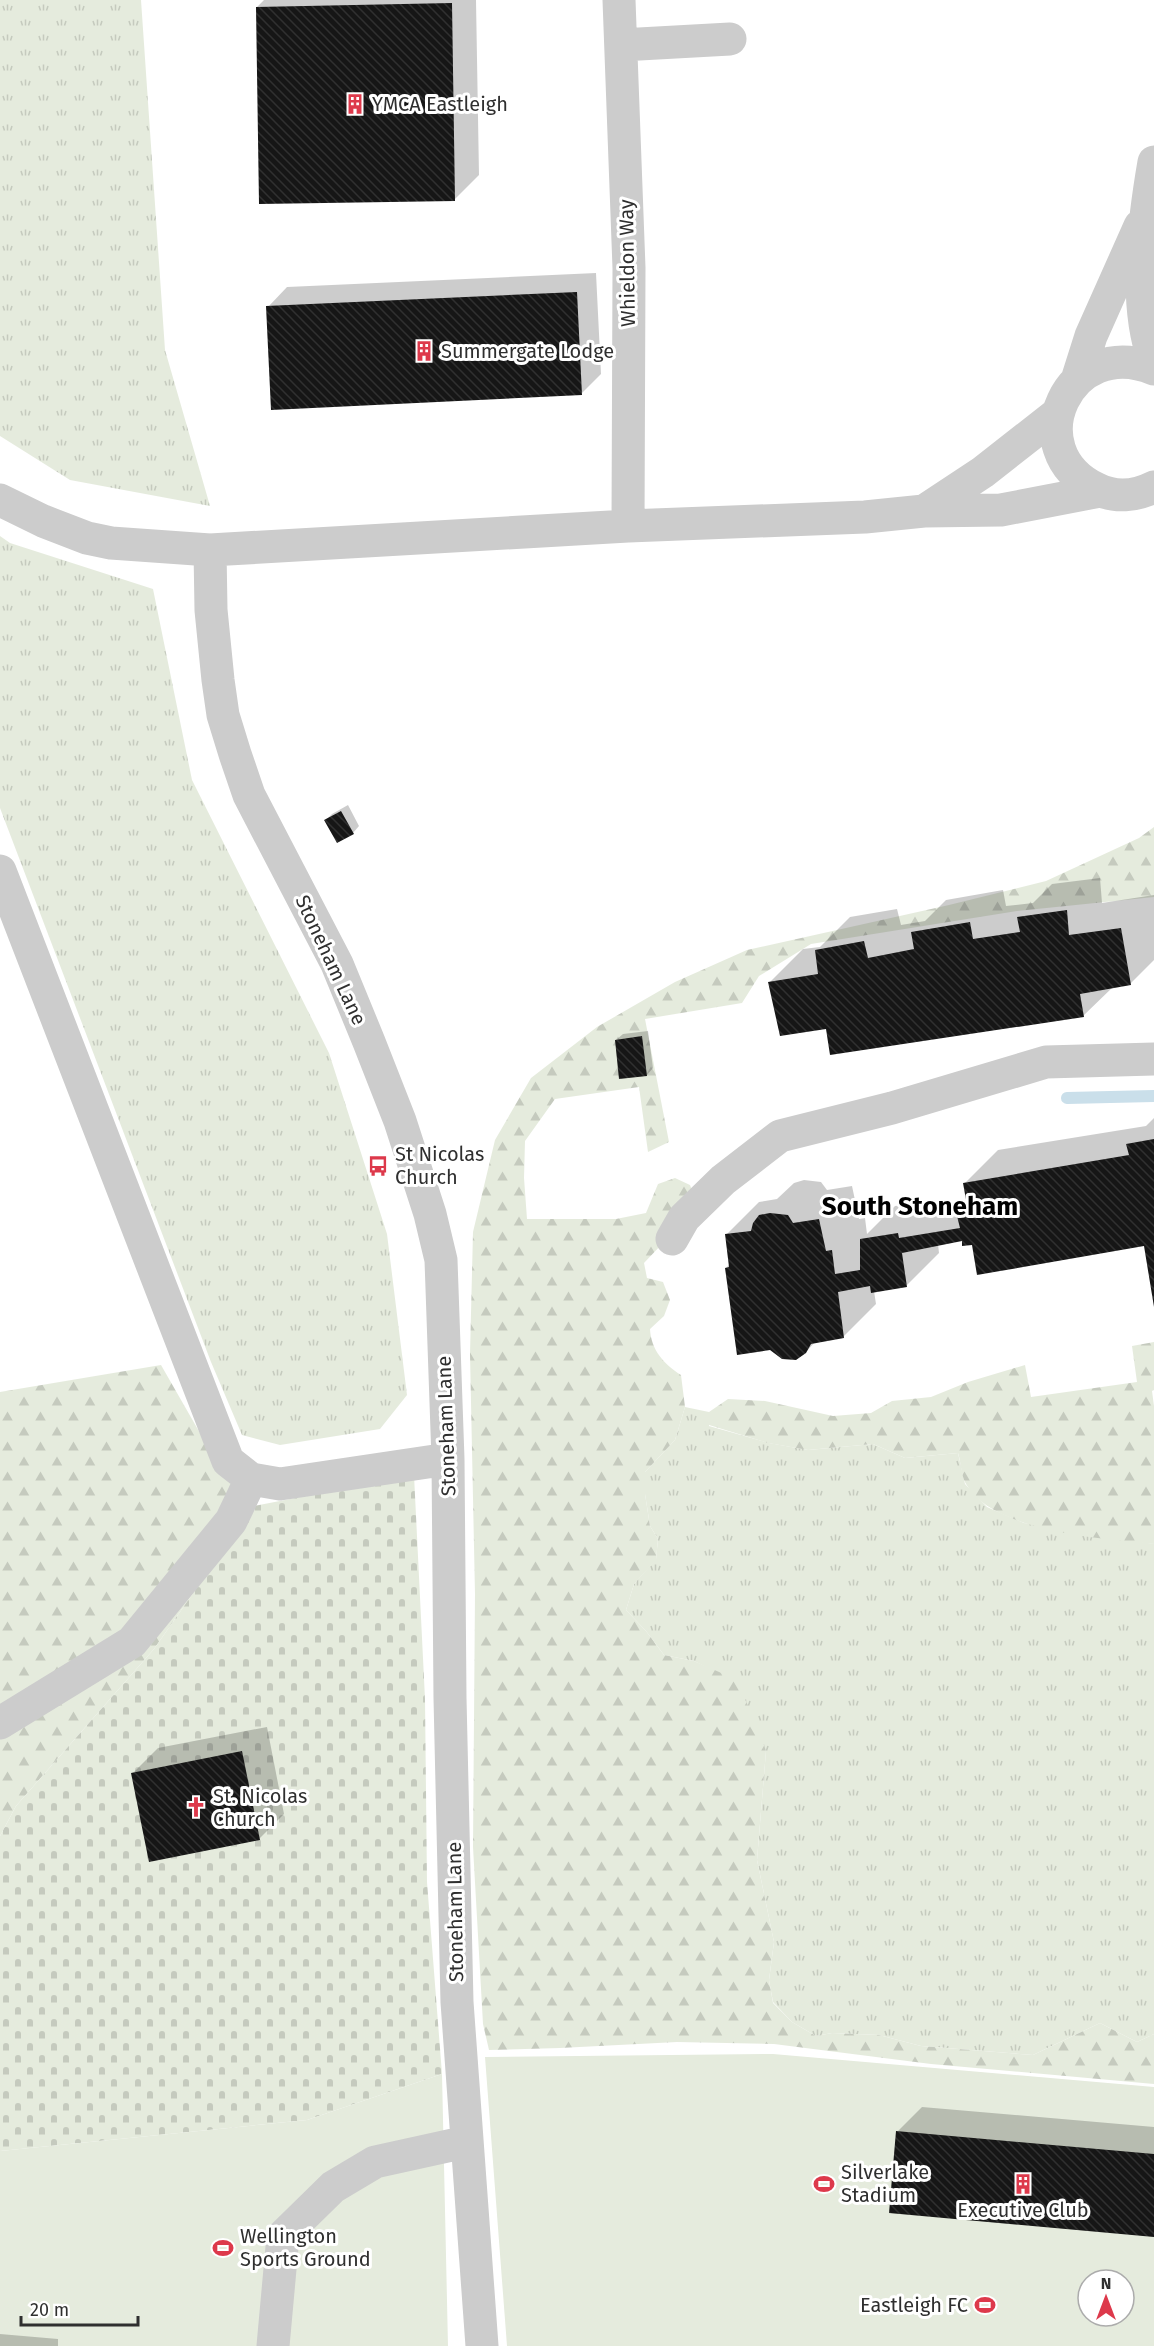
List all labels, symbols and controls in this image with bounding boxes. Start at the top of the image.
building icon: YMCA Eastleigh [343,92,367,116]
place label: YMCA Eastleigh [372,92,508,116]
street label: Whieldon Way [614,199,640,327]
building icon: Summergate Lodge [412,339,436,363]
place label: Summergate Lodge [441,339,614,363]
street label: Stoneham Lane [290,891,372,1029]
place label: St Nicolas Church [395,1142,484,1189]
bus stop icon: St Nicolas Church [366,1154,390,1178]
district label: South Stoneham [822,1191,1018,1222]
street label: Stoneham Lane [432,1355,460,1497]
place label: St. Nicolas Church [213,1784,307,1831]
church icon: St. Nicolas Church [184,1795,208,1819]
street label: Stoneham Lane [442,1842,468,1982]
place label: Silverlake Stadium [841,2160,929,2207]
sports icon: Silverlake Stadium [812,2172,836,2196]
building icon: Executive Club [1011,2172,1035,2196]
place label: Executive Club [957,2198,1089,2222]
place label: Wellington Sports Ground [240,2224,371,2271]
sports icon: Wellington Sports Ground [211,2236,235,2260]
north arrow [1076,2268,1136,2328]
text: N [1101,2274,1111,2293]
scale bar [21,2289,138,2327]
place label: Eastleigh FC [860,2293,968,2317]
sports icon: Eastleigh FC [973,2293,997,2317]
text: 20 m [30,2299,69,2321]

